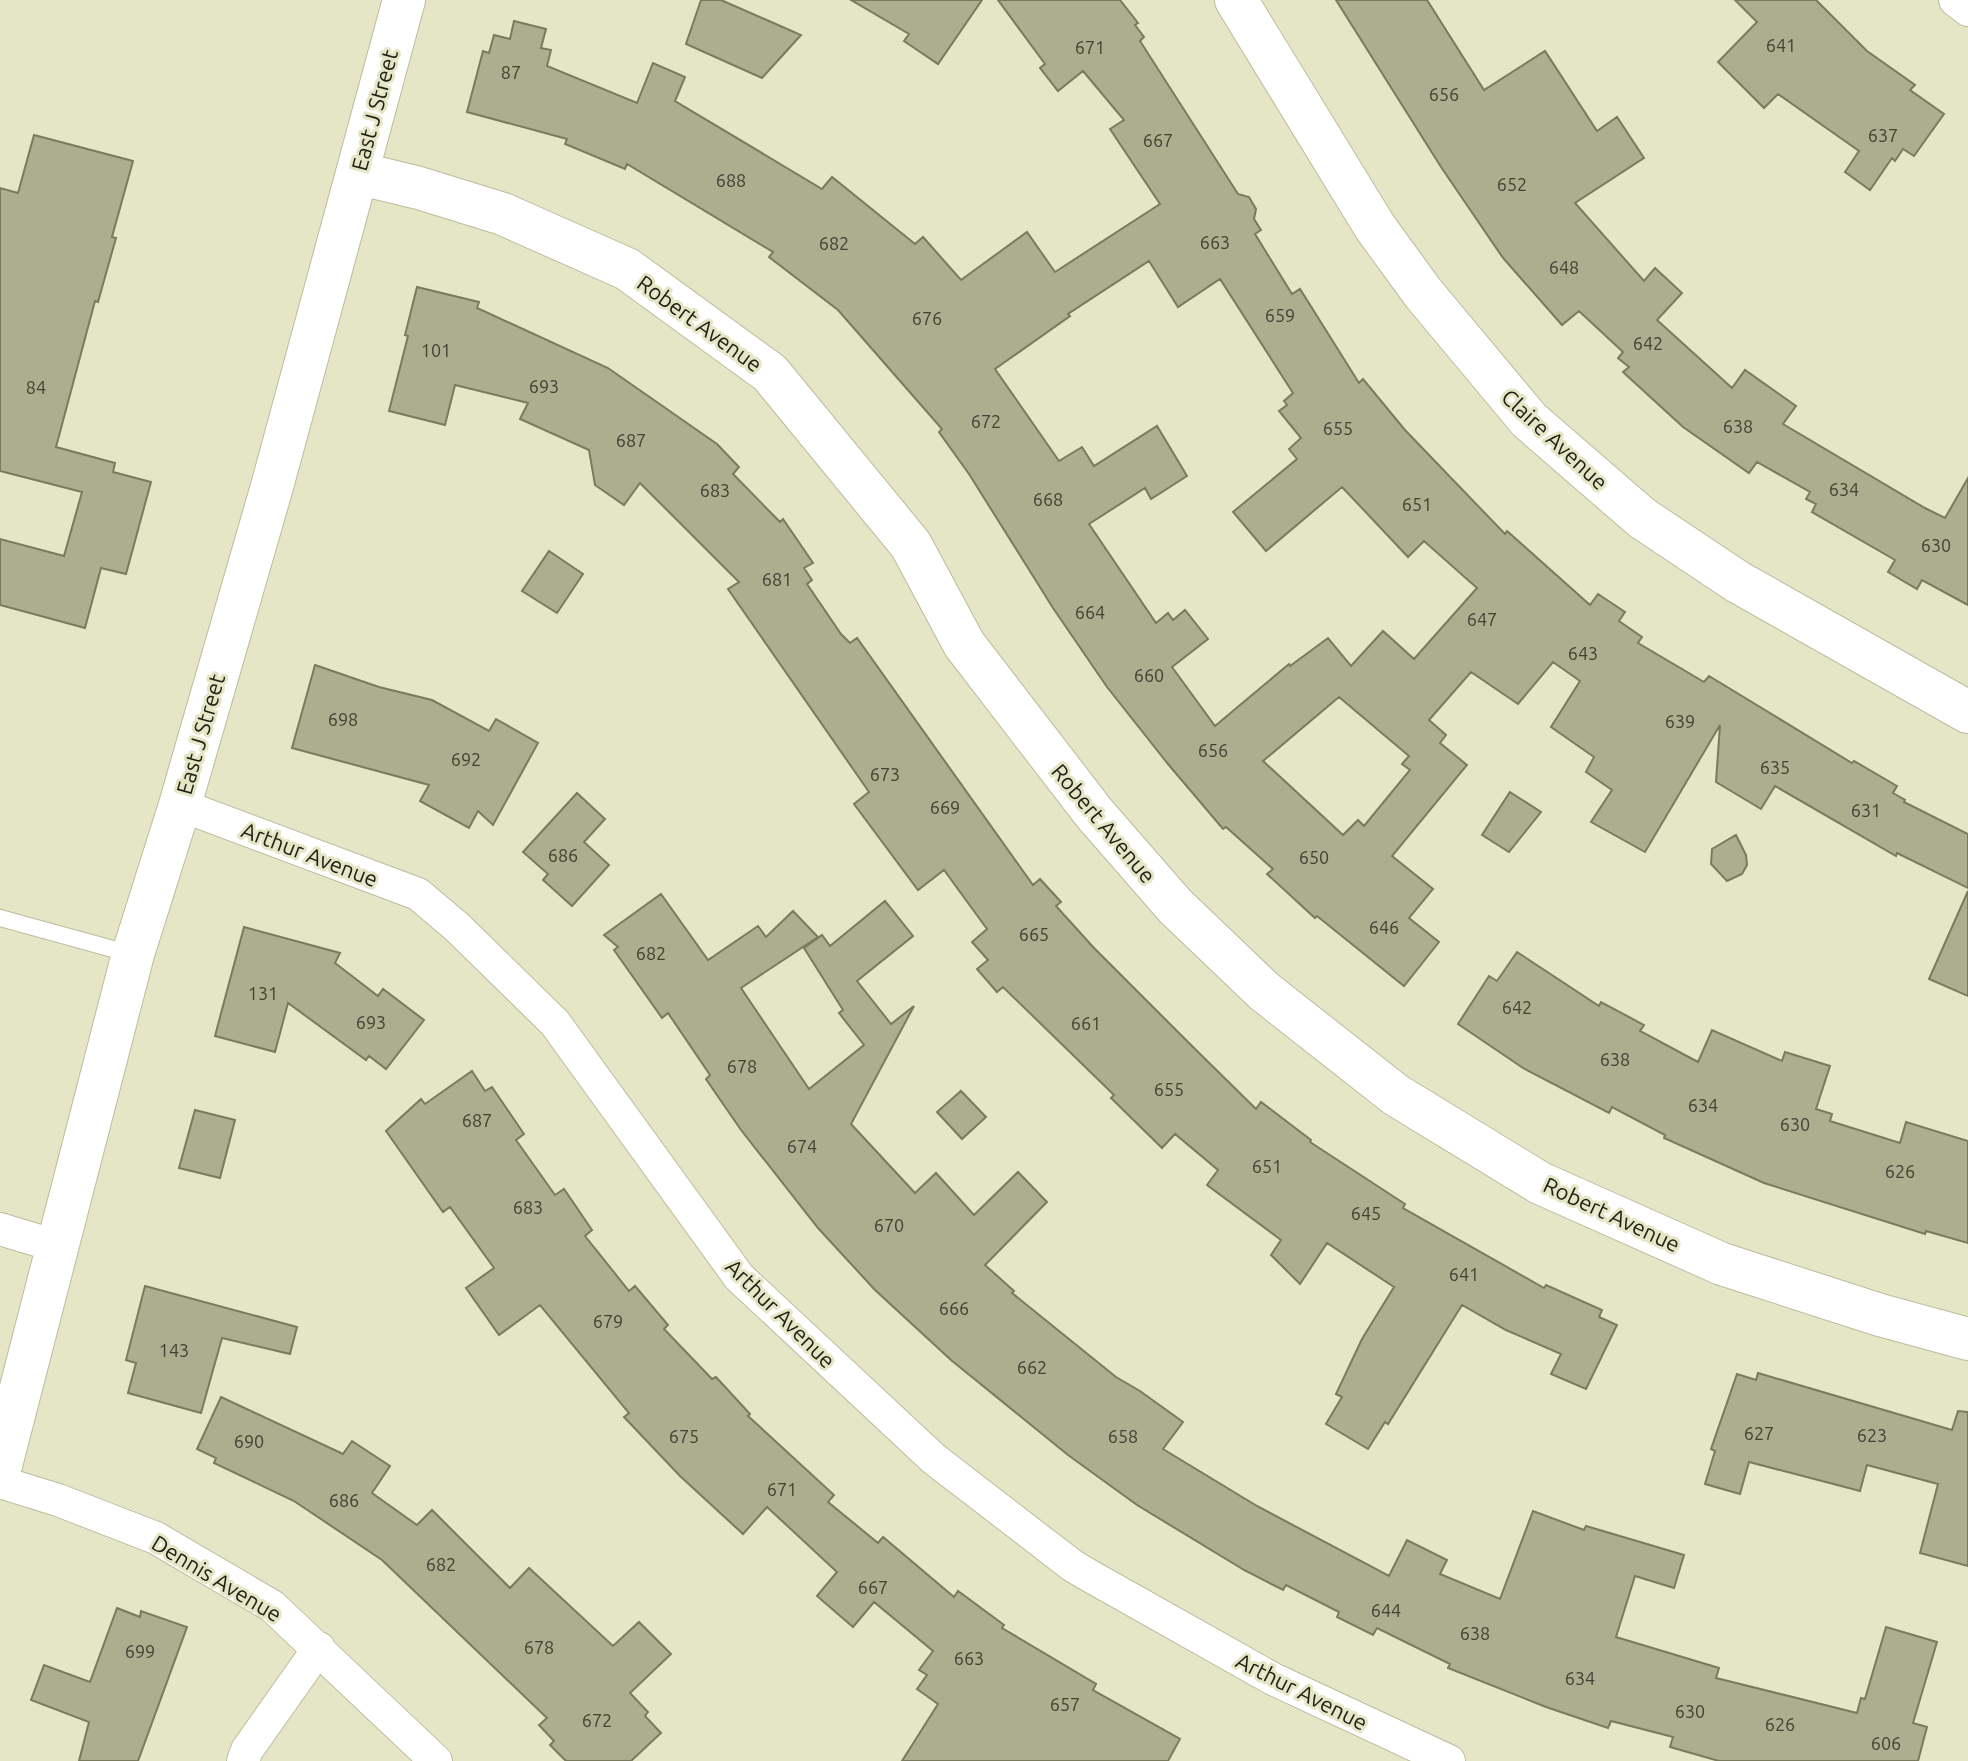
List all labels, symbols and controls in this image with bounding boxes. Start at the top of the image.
house number: 641 [1766,35,1796,55]
house number: 671 [1075,37,1105,57]
street label: East J Street [346,46,402,173]
house number: 87 [501,62,521,82]
house number: 656 [1429,84,1459,104]
house number: 637 [1868,125,1898,145]
house number: 667 [1143,130,1173,150]
house number: 688 [716,170,746,190]
house number: 652 [1497,174,1527,194]
house number: 663 [1200,232,1230,252]
house number: 682 [819,233,849,253]
house number: 648 [1549,257,1579,277]
street label: Robert Avenue [633,269,767,377]
house number: 659 [1265,305,1295,325]
house number: 676 [912,308,942,328]
house number: 642 [1633,333,1663,353]
house number: 101 [421,340,451,360]
house number: 693 [529,376,559,396]
house number: 84 [26,377,46,397]
street label: Claire Avenue [1497,384,1613,494]
house number: 672 [971,411,1001,431]
house number: 638 [1723,416,1753,436]
house number: 655 [1323,418,1353,438]
house number: 687 [616,430,646,450]
house number: 634 [1829,479,1859,499]
house number: 683 [700,480,730,500]
house number: 668 [1033,489,1063,509]
house number: 651 [1402,494,1432,514]
house number: 630 [1921,535,1951,555]
house number: 681 [762,569,792,589]
house number: 664 [1075,602,1105,622]
house number: 647 [1467,609,1497,629]
house number: 643 [1568,643,1598,663]
house number: 660 [1134,665,1164,685]
street label: East J Street [171,671,229,797]
house number: 698 [328,709,358,729]
house number: 639 [1665,711,1695,731]
house number: 656 [1198,740,1228,760]
house number: 692 [451,749,481,769]
house number: 635 [1760,757,1790,777]
street label: Robert Avenue [1047,758,1161,888]
house number: 673 [870,764,900,784]
house number: 669 [930,797,960,817]
house number: 631 [1851,800,1881,820]
street label: Arthur Avenue [238,817,382,891]
house number: 686 [548,845,578,865]
house number: 650 [1299,847,1329,867]
house number: 646 [1369,917,1399,937]
house number: 665 [1019,924,1049,944]
house number: 682 [636,943,666,963]
house number: 131 [248,983,278,1003]
house number: 642 [1502,997,1532,1017]
house number: 693 [356,1012,386,1032]
house number: 661 [1071,1013,1101,1033]
house number: 638 [1600,1049,1630,1069]
house number: 678 [727,1056,757,1076]
house number: 655 [1154,1079,1184,1099]
house number: 634 [1688,1095,1718,1115]
house number: 687 [462,1110,492,1130]
house number: 630 [1780,1114,1810,1134]
house number: 674 [787,1136,817,1156]
house number: 651 [1252,1156,1282,1176]
house number: 626 [1885,1161,1915,1181]
street label: Robert Avenue [1540,1171,1684,1257]
house number: 683 [513,1197,543,1217]
house number: 645 [1351,1203,1381,1223]
house number: 670 [874,1215,904,1235]
street label: Arthur Avenue [721,1253,841,1373]
house number: 641 [1449,1264,1479,1284]
house number: 666 [939,1298,969,1318]
house number: 679 [593,1311,623,1331]
house number: 143 [159,1340,189,1360]
house number: 662 [1017,1357,1047,1377]
house number: 627 [1744,1423,1774,1443]
house number: 623 [1857,1425,1887,1445]
house number: 675 [669,1426,699,1446]
house number: 658 [1108,1426,1138,1446]
house number: 690 [234,1431,264,1451]
house number: 671 [767,1479,797,1499]
house number: 686 [329,1490,359,1510]
street label: Dennis Avenue [148,1529,286,1627]
house number: 682 [426,1554,456,1574]
house number: 667 [858,1577,888,1597]
house number: 644 [1371,1600,1401,1620]
house number: 638 [1460,1623,1490,1643]
house number: 678 [524,1637,554,1657]
house number: 699 [125,1641,155,1661]
street label: Arthur Avenue [1232,1647,1372,1735]
house number: 663 [954,1648,984,1668]
house number: 634 [1565,1668,1595,1688]
house number: 657 [1050,1694,1080,1714]
house number: 630 [1675,1701,1705,1721]
house number: 672 [582,1710,612,1730]
house number: 626 [1765,1714,1795,1734]
house number: 606 [1871,1733,1901,1753]

